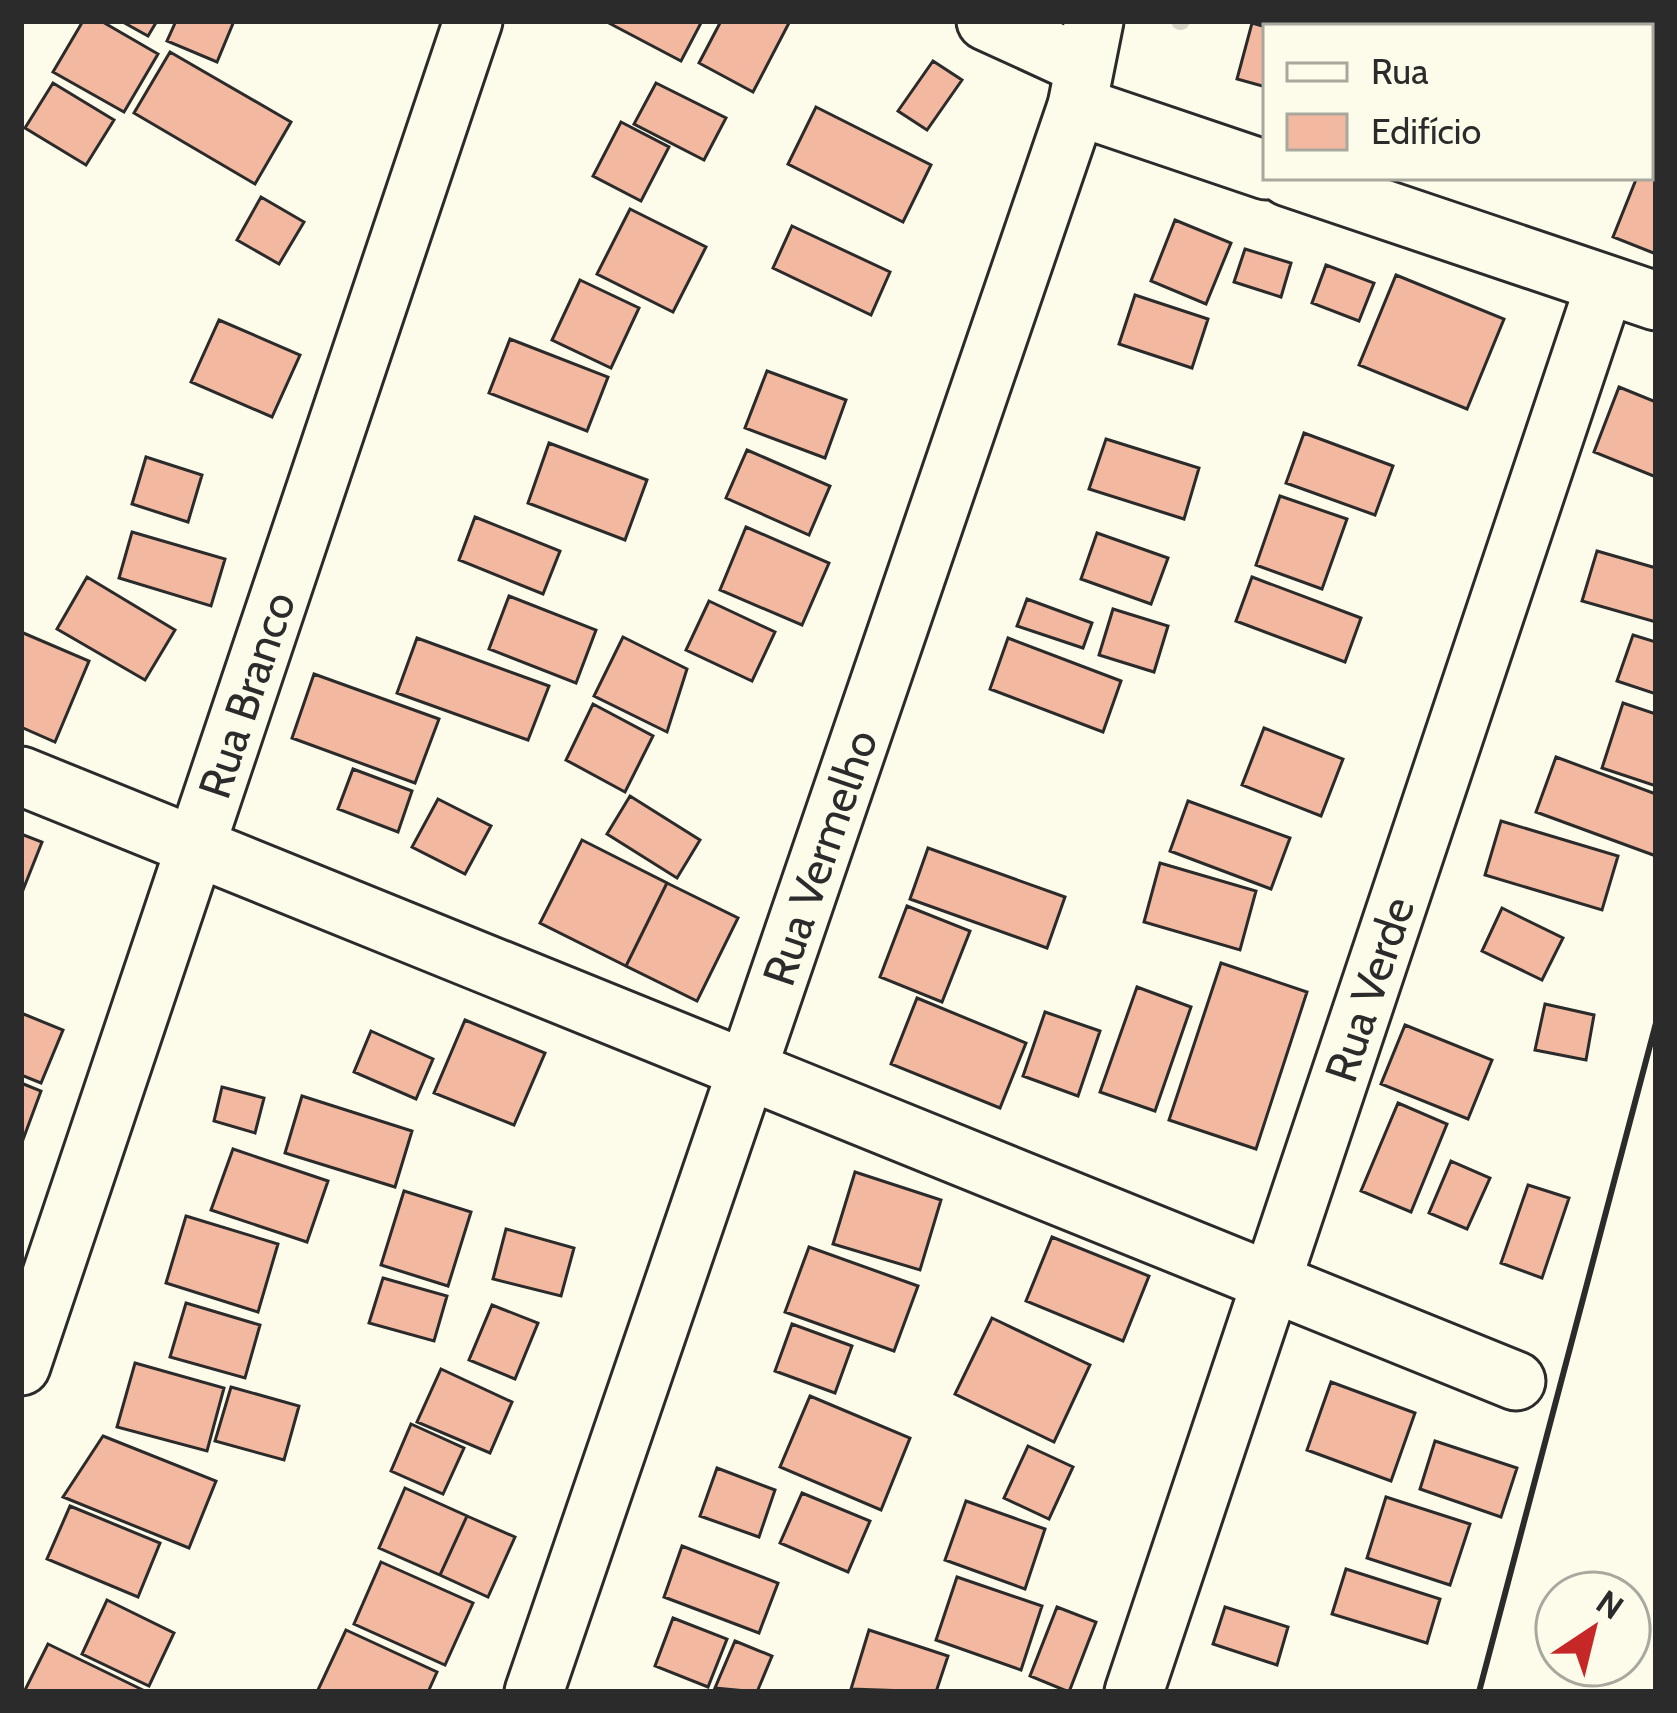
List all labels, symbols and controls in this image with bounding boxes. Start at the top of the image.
legend [1263,24,1653,180]
text: Rua [1371,49,1428,93]
text: Edifício [1371,109,1481,153]
street label: Rua Branco [187,585,306,805]
street label: Rua Vermelho [751,723,888,992]
street label: Rua Verde [1313,890,1425,1089]
north arrow [1533,1569,1653,1689]
text: N [1589,1581,1631,1628]

